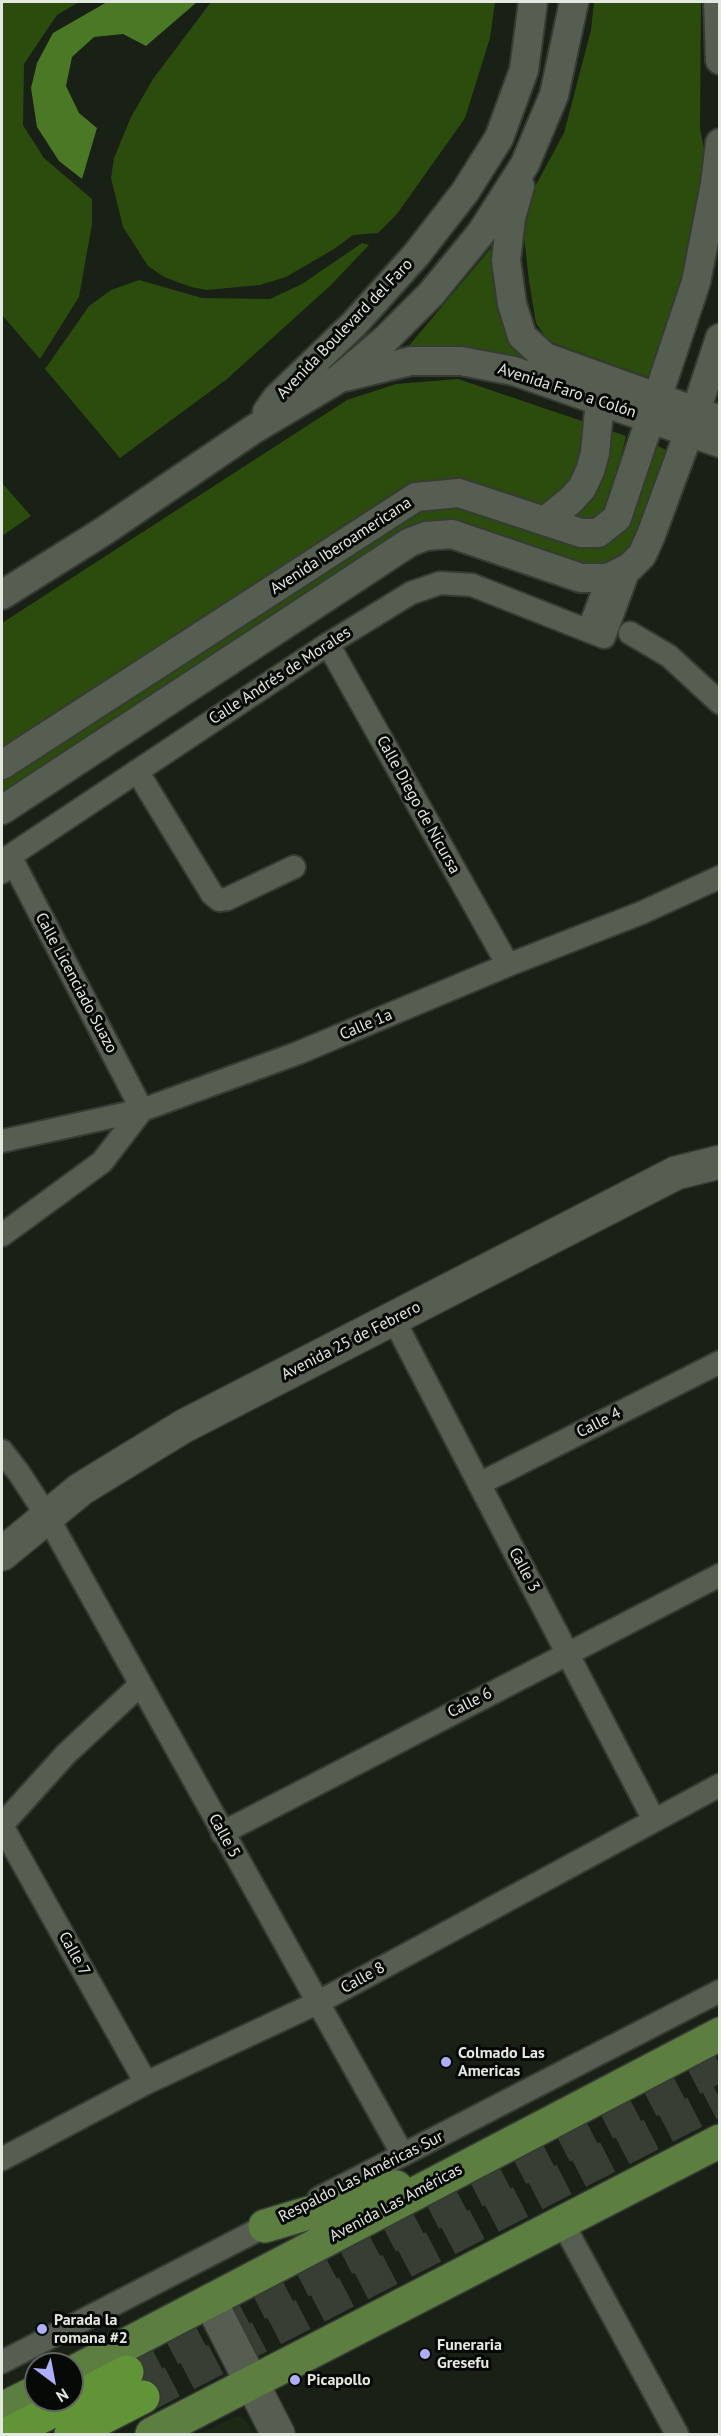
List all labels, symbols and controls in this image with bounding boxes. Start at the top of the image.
street label: Avenida Boulevard del Faro [273,255,417,403]
street label: Avenida Faro a Colón [495,360,639,422]
street label: Avenida Iberoamericana [267,493,415,599]
street label: Calle Andrés de Morales [206,623,354,729]
street label: Calle Diego de Nicursa [372,733,464,877]
street label: Calle Licenciado Suazo [31,910,121,1056]
street label: Calle 1a [337,1005,395,1045]
street label: Avenida 25 de Febrero [278,1298,424,1384]
street label: Calle 4 [574,1404,624,1442]
street label: Calle 3 [504,1545,544,1595]
street label: Calle 6 [445,1684,495,1722]
street label: Calle 5 [204,1811,244,1861]
street label: Calle 7 [54,1929,94,1979]
street label: Calle 8 [338,1958,388,1998]
place label: Colmado Las Americas [458,2043,545,2081]
marker: Colmado Las Americas [439,2055,453,2069]
street label: Respaldo Las Américas Sur [275,2127,447,2227]
street label: Avenida Las Américas [326,2160,466,2246]
place label: Parada la romana #2 [54,2310,128,2348]
marker: Parada la romana #2 [35,2322,49,2336]
place label: Funeraria Gresefu [437,2335,502,2373]
marker: Funeraria Gresefu [418,2347,432,2361]
north arrow [24,2352,84,2412]
place label: Picapollo [307,2370,371,2390]
marker: Picapollo [288,2373,302,2387]
text: N [53,2384,72,2407]

